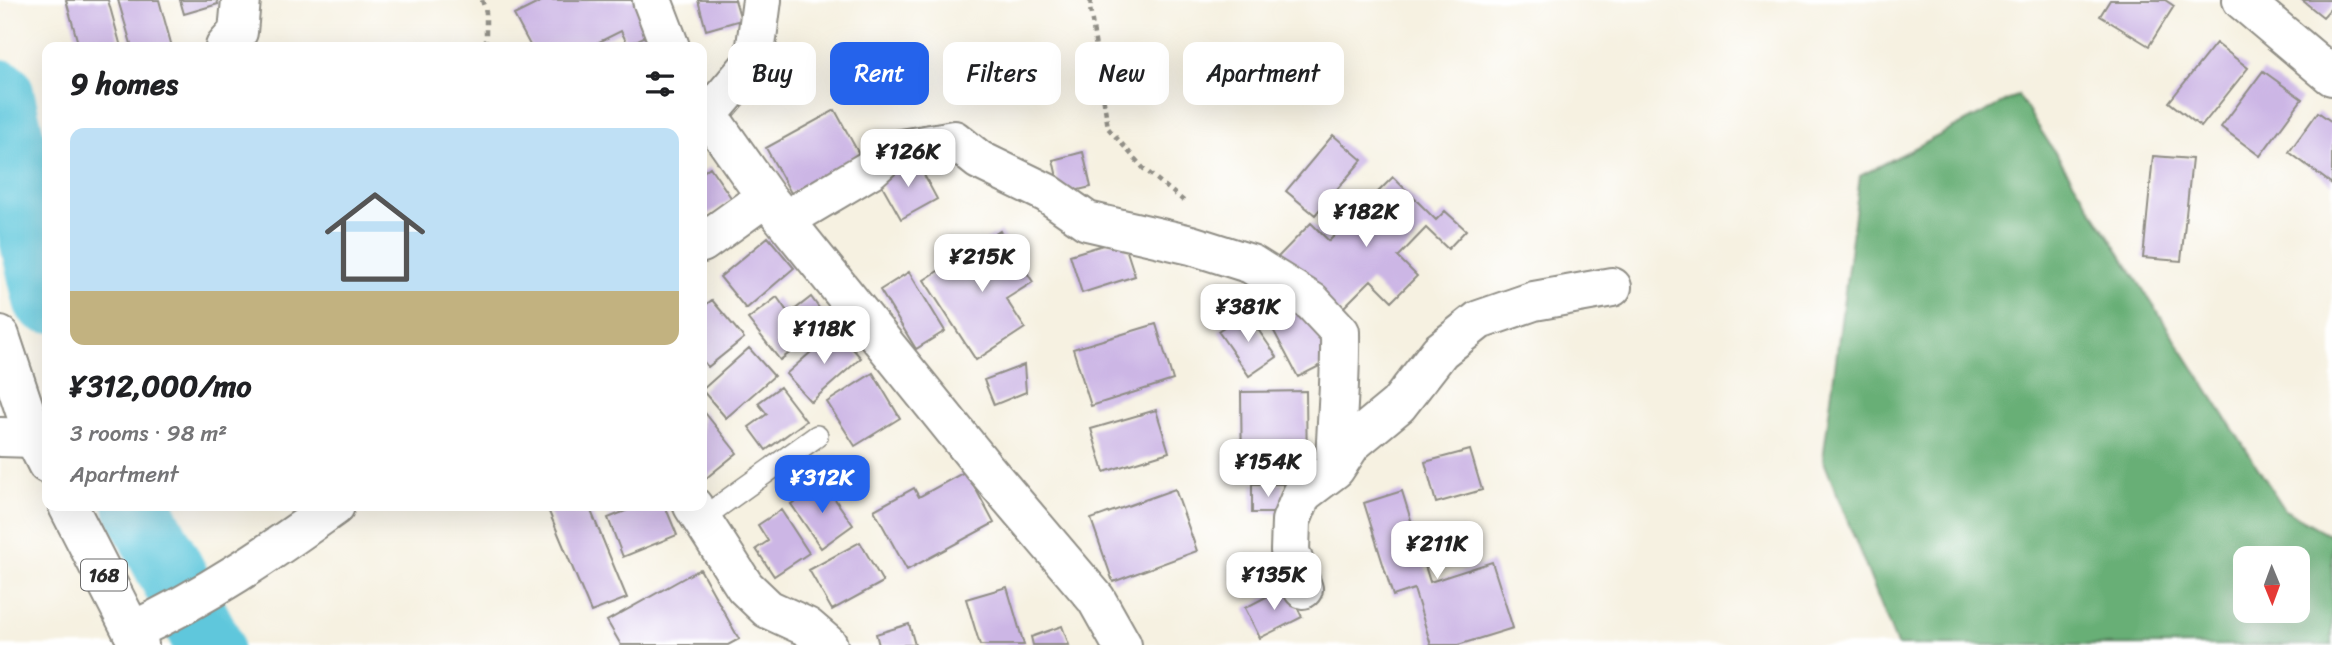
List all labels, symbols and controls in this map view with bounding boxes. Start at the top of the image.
chip: Buy [728,42,816,105]
chip: Rent [830,42,929,105]
chip: Filters [943,42,1061,105]
chip: New [1075,42,1169,105]
chip: Apartment [1183,42,1344,105]
text: 9 homes [70,57,178,111]
icon: filters [641,65,679,103]
pin: ¥126K [859,130,957,189]
text: ¥126K [877,131,939,172]
icon: home [312,174,438,300]
pin: ¥182K [1317,190,1415,249]
text: ¥182K [1334,191,1398,232]
pin: ¥215K [933,234,1031,294]
text: ¥215K [950,236,1014,277]
pin: ¥381K [1199,284,1297,344]
text: ¥381K [1216,286,1280,327]
pin: ¥118K [775,306,873,366]
text: ¥118K [794,308,854,349]
text: ¥312,000/mo [70,359,251,413]
text: 3 rooms · 98 m² [70,413,227,454]
pin: ¥154K [1219,440,1317,499]
text: ¥154K [1235,441,1301,482]
text: Apartment [70,454,179,495]
pin: ¥312K [773,456,871,515]
text: ¥312K [791,457,853,498]
pin: ¥211K [1388,522,1486,581]
text: ¥211K [1407,523,1467,564]
north arrow [2233,546,2310,623]
map controls [2233,546,2310,623]
pin: ¥135K [1225,552,1323,612]
text: ¥135K [1242,554,1306,595]
road number: 168 [81,560,127,590]

